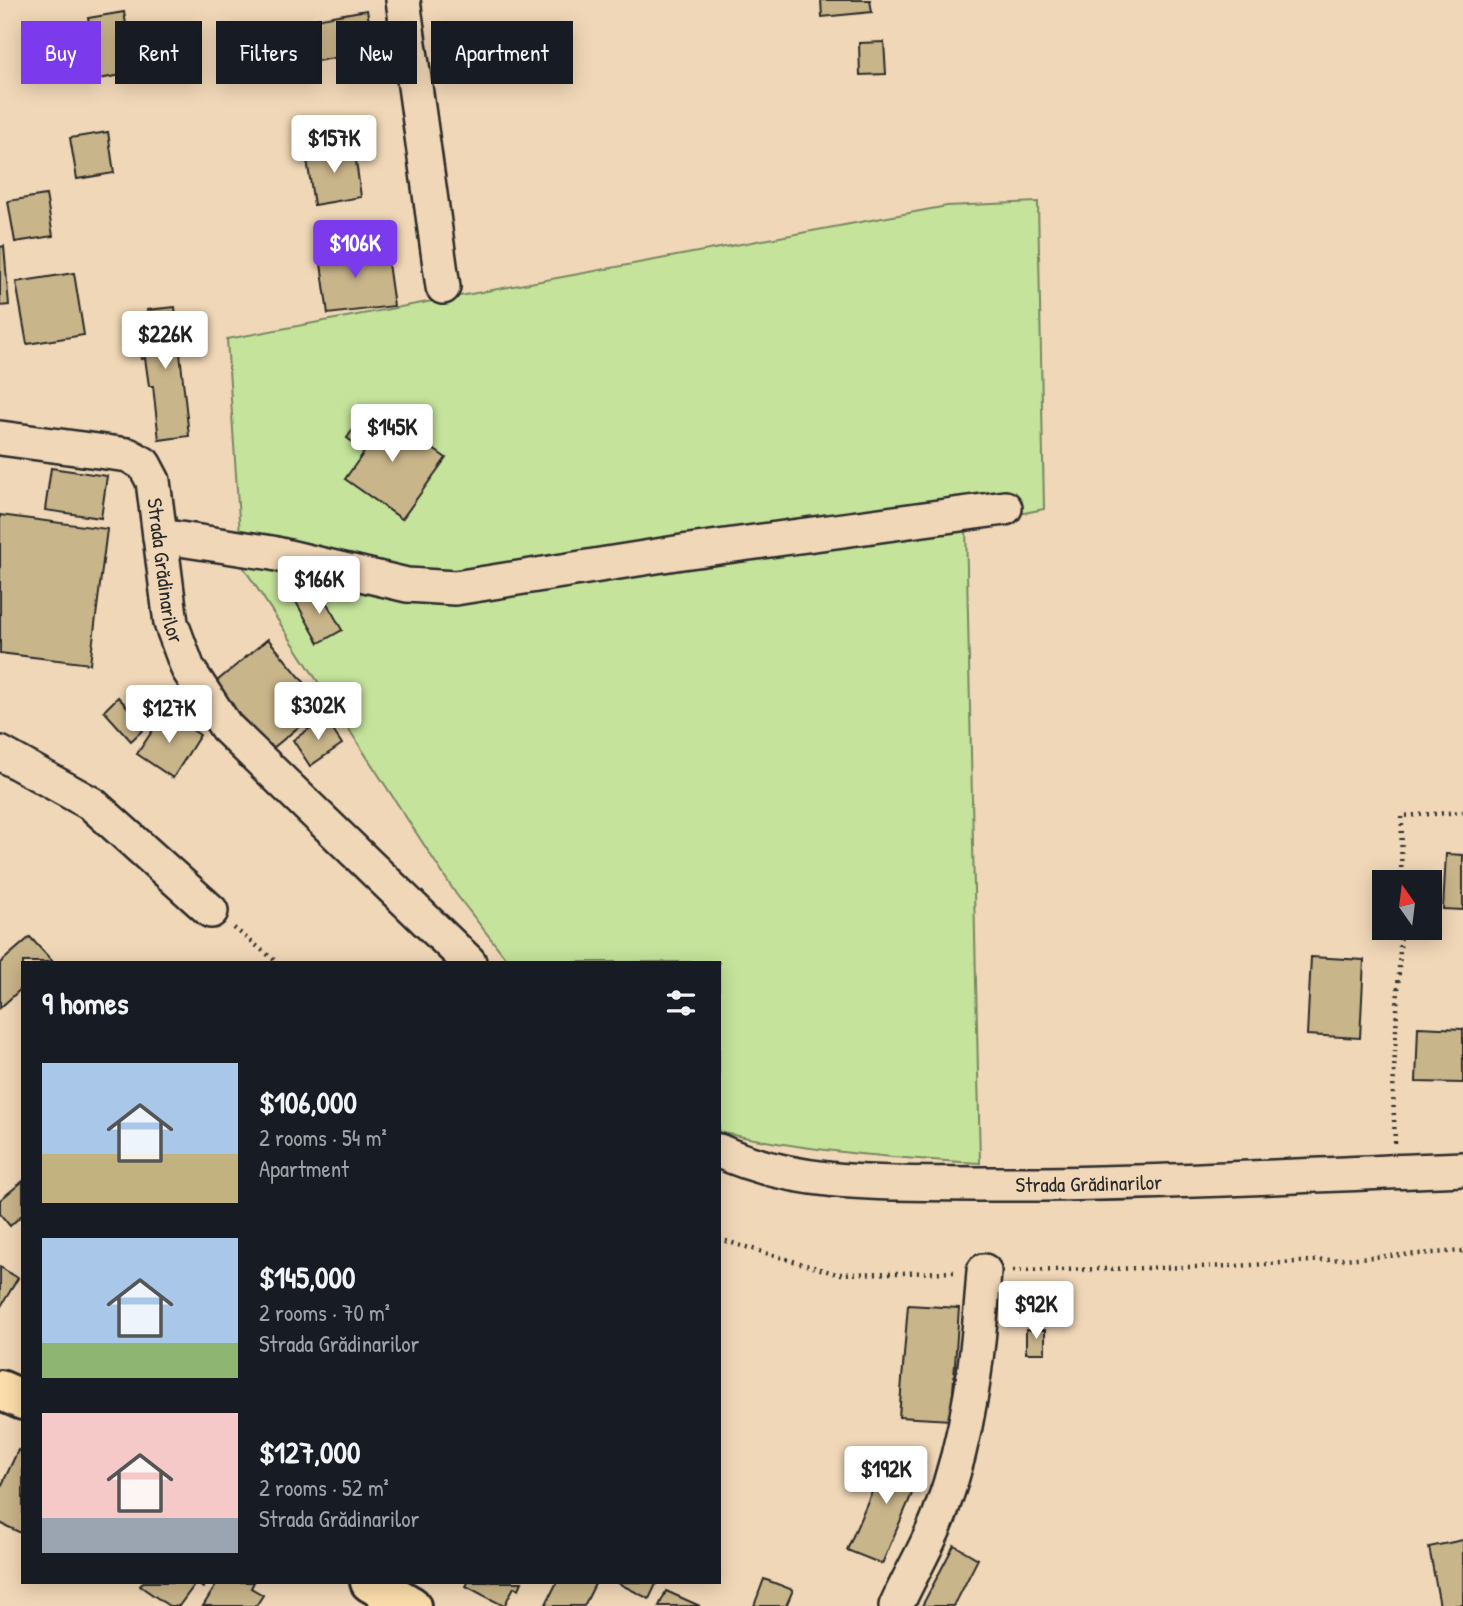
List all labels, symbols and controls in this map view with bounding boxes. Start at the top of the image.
chip: Buy [21,21,101,84]
chip: Rent [115,21,202,84]
chip: Filters [216,21,322,84]
chip: New [336,21,417,84]
chip: Apartment [431,21,573,84]
pin: $157K [285,116,383,175]
text: $157K [307,122,361,153]
pin: $106K [306,220,404,280]
text: $106K [329,227,381,258]
pin: $226K [116,312,214,371]
text: $226K [138,318,192,349]
pin: $145K [343,405,441,464]
text: $145K [367,411,417,442]
street label: Strada Grădinarilor [141,496,192,647]
pin: $166K [270,556,368,616]
text: $166K [294,563,344,594]
pin: $302K [269,682,367,742]
pin: $127K [120,686,218,745]
text: $302K [290,689,346,720]
text: $127K [142,692,196,723]
north arrow [1372,870,1442,940]
map controls [1372,870,1442,940]
text: 9 homes [42,983,129,1023]
icon: filters [662,984,700,1022]
text: $106,000 [259,1082,357,1122]
icon: home [98,1091,182,1175]
text: 2 rooms · 54 m² [259,1122,387,1153]
text: Apartment [259,1153,349,1184]
street label: Strada Grădinarilor [1015,1167,1163,1199]
text: $145,000 [259,1257,355,1297]
icon: home [98,1266,182,1350]
pin: $92K [995,1282,1077,1341]
text: $92K [1015,1288,1057,1319]
text: 2 rooms · 70 m² [259,1297,390,1328]
text: Strada Grădinarilor [259,1328,419,1359]
text: $127,000 [259,1432,360,1472]
icon: home [98,1441,182,1525]
pin: $192K [837,1446,935,1506]
text: $192K [860,1453,912,1484]
text: 2 rooms · 52 m² [259,1472,389,1503]
text: Strada Grădinarilor [259,1503,419,1534]

